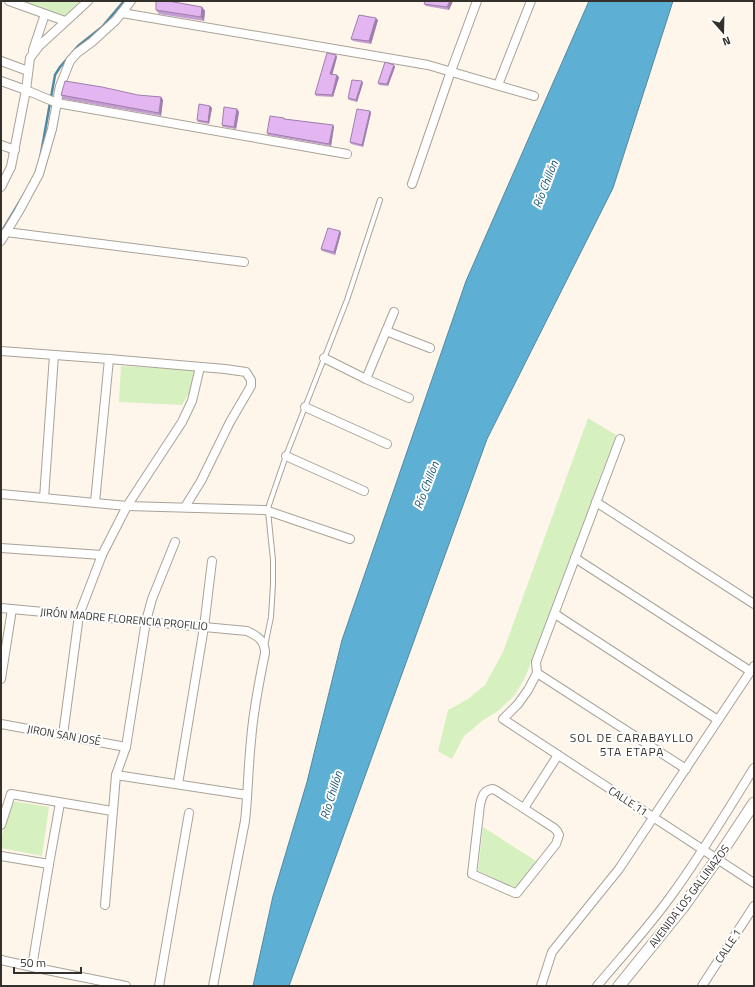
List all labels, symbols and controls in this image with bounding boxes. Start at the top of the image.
north arrow [703,12,743,52]
text: N [720,33,733,50]
water label: Río Chillón [527,157,563,210]
water label: Río Chillón [408,458,444,511]
street label: JIRÓN MADRE FLORENCIA PROFILIO [39,604,209,634]
street label: JIRON SAN JOSÉ [26,721,102,749]
district label: SOL DE CARABAYLLO 5TA ETAPA [570,728,694,761]
water label: Río Chillón [315,768,348,821]
street label: CALLE 11 [605,782,651,820]
street label: AVENIDA LOS GALLINAZOS [645,841,733,951]
street label: CALLE 1 [711,926,745,966]
scale bar [14,949,81,975]
text: 50 m [20,953,46,972]

